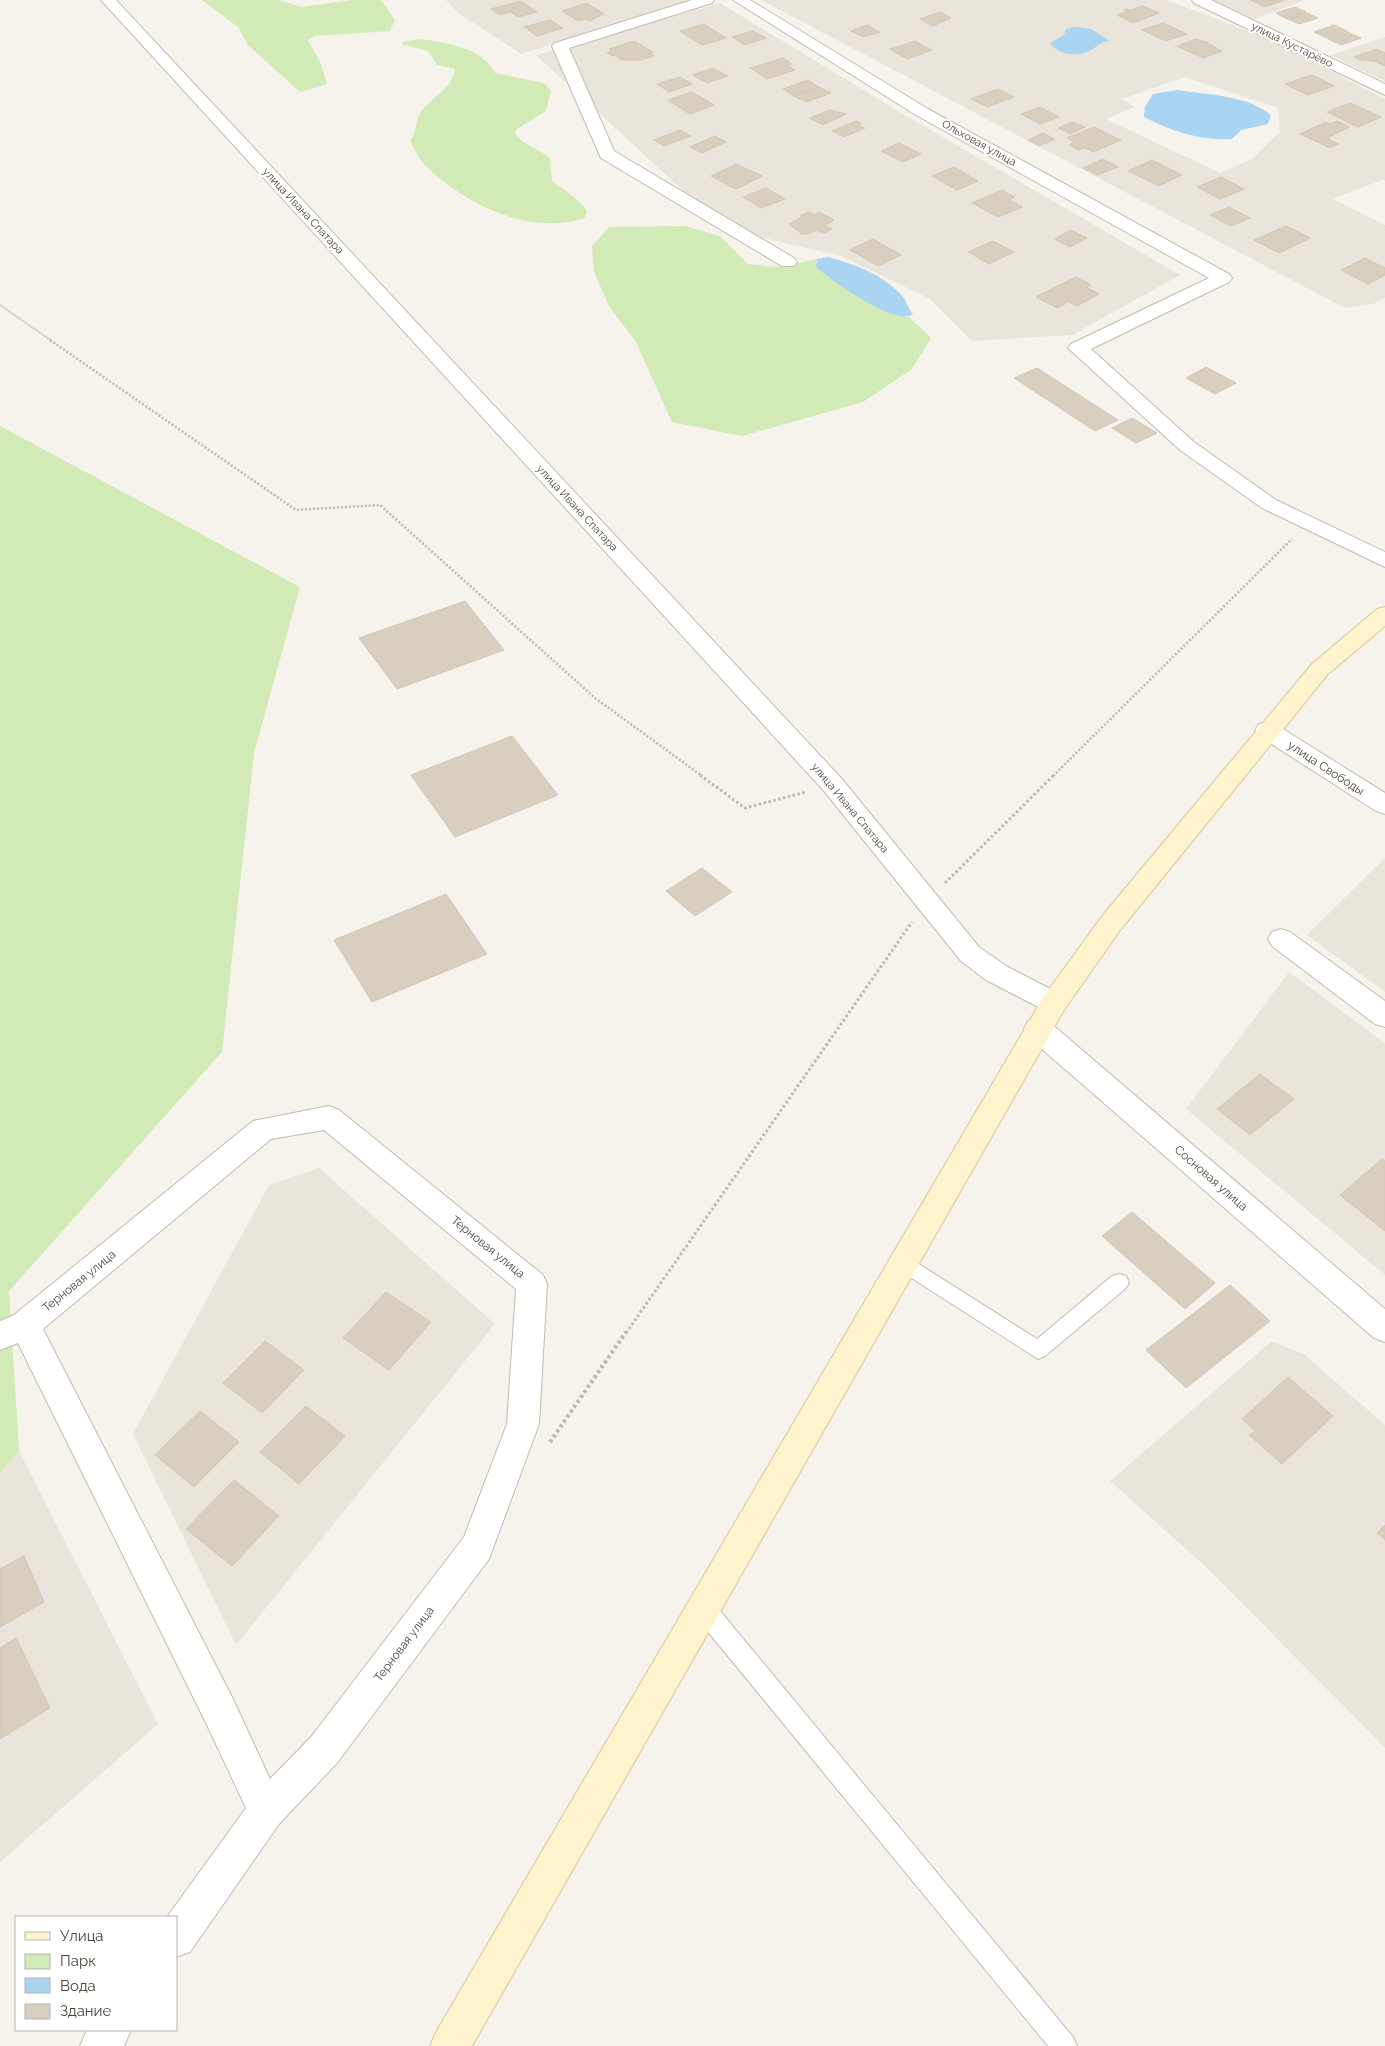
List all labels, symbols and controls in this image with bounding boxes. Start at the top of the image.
street label: улица Кустарёво [1249,20,1335,71]
street label: Ольховая улица [939,117,1019,169]
street label: улица Ивана Спатара [260,165,346,257]
street label: улица Ивана Спатара [534,462,620,554]
street label: улица Свободы [1285,738,1367,798]
street label: улица Ивана Спатара [809,761,891,855]
street label: Сосновая улица [1172,1143,1250,1213]
street label: Терновая улица [448,1213,528,1281]
street label: Терновая улица [39,1247,119,1315]
street label: Терновая улица [371,1604,437,1684]
legend [15,1916,178,2031]
text: Улица [60,1927,104,1945]
text: Парк [60,1952,96,1970]
text: Вода [60,1977,96,1995]
text: Здание [60,2002,112,2020]

